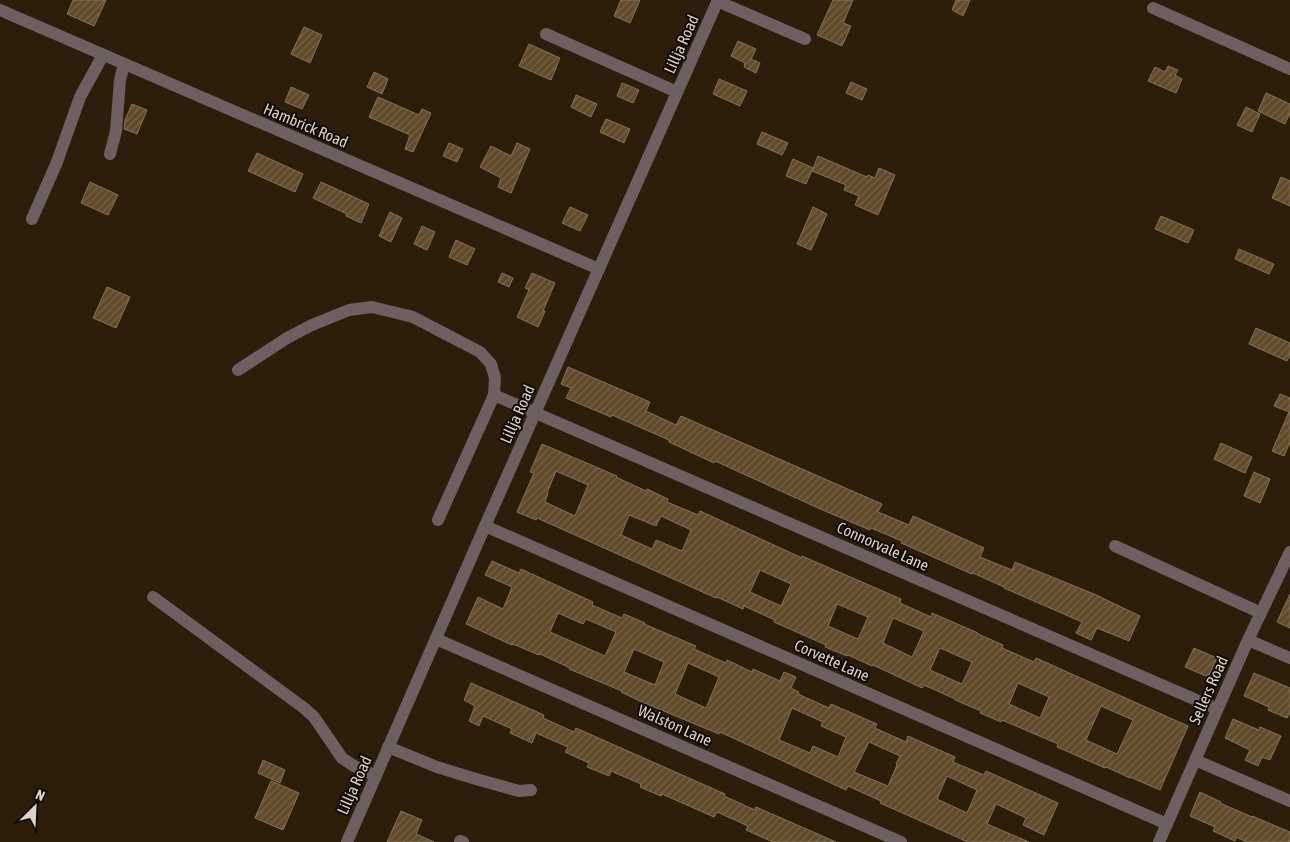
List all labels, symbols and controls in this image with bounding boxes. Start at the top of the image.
street label: Lillja Road [660,12,703,76]
street label: Hambrick Road [261,99,351,151]
street label: Lillja Road [496,382,539,446]
street label: Connorvale Lane [834,518,932,574]
street label: Corvette Lane [792,635,872,685]
street label: Sellers Road [1185,653,1231,727]
street label: Walston Lane [635,701,715,749]
street label: Lillja Road [333,753,376,817]
north arrow [10,782,60,832]
text: N [33,786,47,804]

